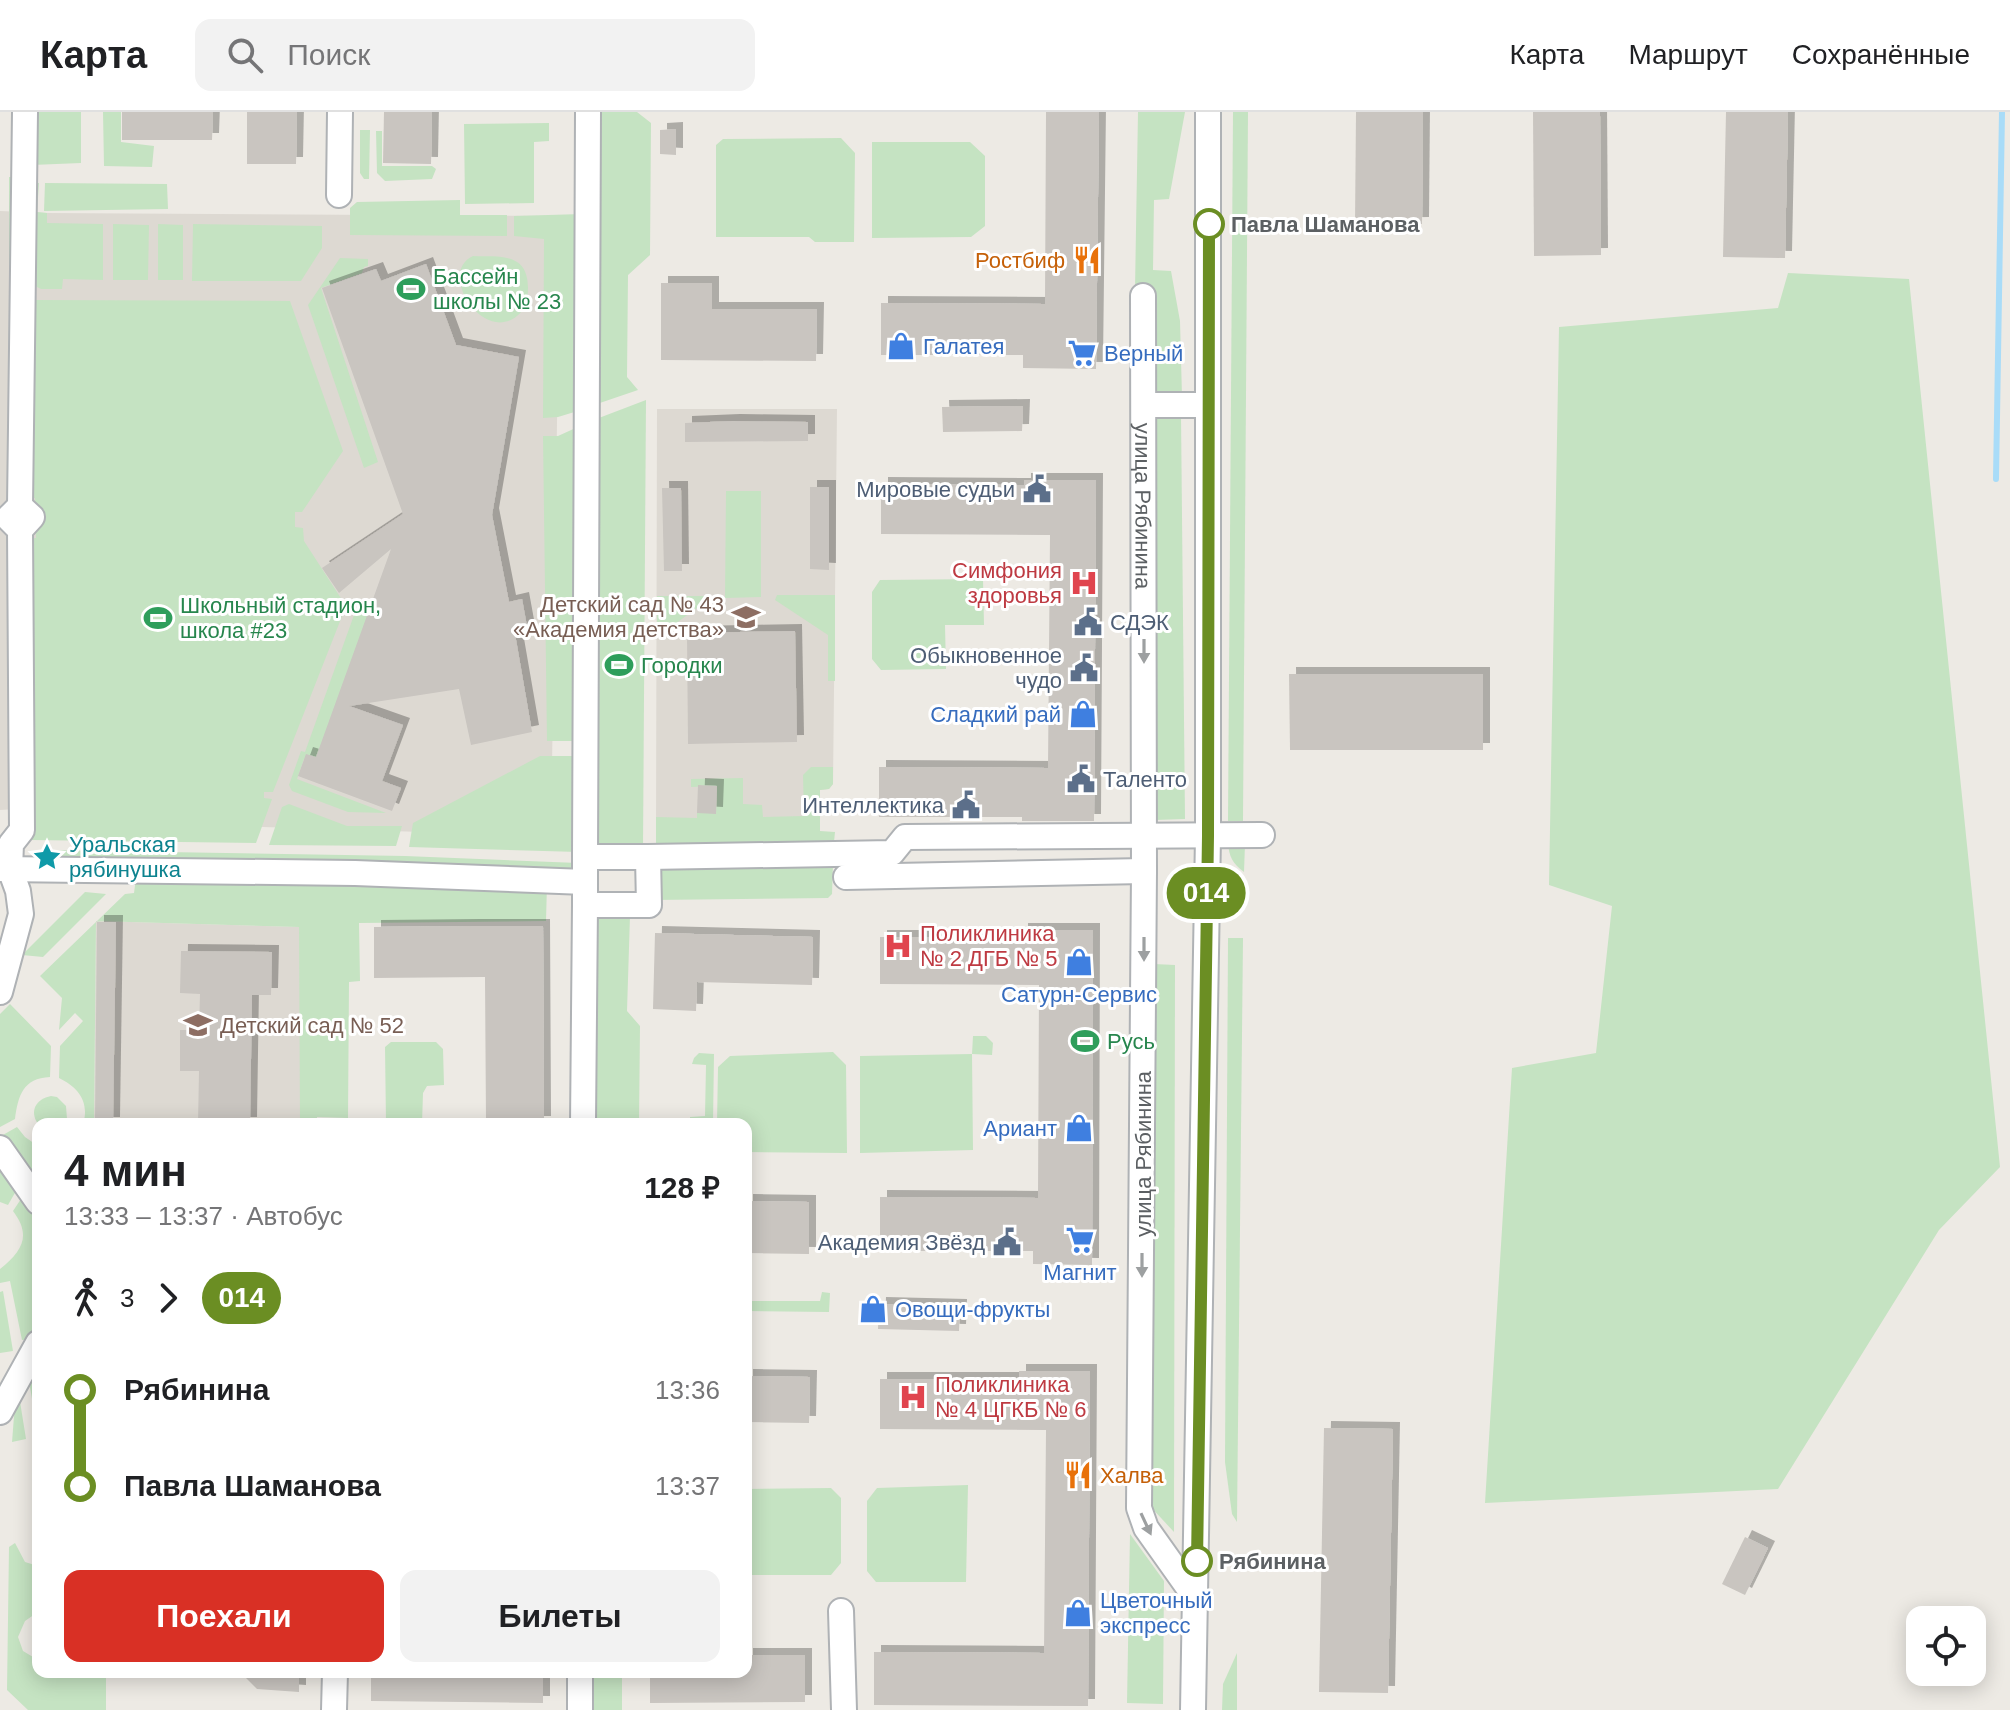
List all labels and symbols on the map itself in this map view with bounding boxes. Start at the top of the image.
marker: Павла Шаманова [1194,209,1224,239]
place label: Павла Шаманова [1231,212,1420,237]
restaurant icon: Ростбиф [1072,245,1102,275]
place label: Ростбиф [975,248,1065,273]
place label: Бассейн школы № 23 [433,264,561,314]
sports icon: Бассейн школы № 23 [396,274,426,304]
shop icon: Галатея [886,331,916,361]
place label: Галатея [923,334,1004,359]
supermarket icon: Верный [1067,338,1097,368]
place label: Верный [1104,341,1183,366]
street label: улица Рябинина [1130,423,1156,590]
public building icon: Мировые судьи [1022,474,1052,504]
place label: Мировые судьи [856,477,1015,502]
place label: Симфония здоровья [952,558,1062,608]
hospital icon: Симфония здоровья [1069,568,1099,598]
place label: Детский сад № 43 «Академия детства» [513,592,724,642]
place label: Школьный стадион, школа #23 [180,593,381,643]
school or university icon: Детский сад № 43 «Академия детства» [731,602,761,632]
sports icon: Школьный стадион, школа #23 [143,603,173,633]
public building icon: СДЭК [1073,607,1103,637]
place label: СДЭК [1110,610,1169,635]
one-way arrow [1138,639,1150,664]
place label: Обыкновенное чудо [910,643,1062,693]
sports icon: Городки [604,650,634,680]
place label: Городки [641,653,722,678]
public building icon: Обыкновенное чудо [1069,653,1099,683]
shop icon: Сладкий рай [1068,699,1098,729]
place label: Сладкий рай [930,702,1061,727]
public building icon: Таленто [1066,764,1096,794]
place label: Таленто [1103,767,1187,792]
public building icon: Интеллектика [951,790,981,820]
place label: Интеллектика [802,793,945,818]
place label: Уральская рябинушка [69,832,182,882]
place icon: Уральская рябинушка [32,842,62,872]
line badge: 014 [1160,867,1252,919]
place label: Поликлиника № 2 ДГБ № 5 [920,921,1057,971]
hospital icon: Поликлиника № 2 ДГБ № 5 [883,931,913,961]
one-way arrow [1137,937,1150,962]
shop icon: Сатурн-Сервис [1064,947,1094,977]
place label: Сатурн-Сервис [1001,982,1157,1007]
school or university icon: Детский сад № 52 [183,1010,213,1040]
place label: Детский сад № 52 [220,1013,404,1038]
sports icon: Русь [1070,1026,1100,1056]
place label: Русь [1107,1029,1155,1054]
street label: улица Рябинина [1131,1070,1156,1237]
shop icon: Ариант [1064,1113,1094,1143]
place label: Ариант [983,1116,1057,1141]
supermarket icon: Магнит [1065,1225,1095,1255]
public building icon: Академия Звёзд [992,1227,1022,1257]
place label: Академия Звёзд [818,1230,985,1255]
one-way arrow [1136,1253,1148,1278]
place label: Магнит [1043,1260,1117,1285]
shop icon: Овощи-фрукты [858,1294,888,1324]
place label: Овощи-фрукты [895,1297,1050,1322]
place label: Поликлиника № 4 ЦГКБ № 6 [935,1372,1087,1422]
hospital icon: Поликлиника № 4 ЦГКБ № 6 [898,1382,928,1412]
restaurant icon: Халва [1063,1460,1093,1490]
place label: Халва [1100,1463,1164,1488]
one-way arrow [1139,1512,1152,1535]
marker: Рябинина [1182,1546,1212,1576]
place label: Рябинина [1219,1549,1326,1574]
place label: Цветочный экспресс [1100,1588,1213,1638]
shop icon: Цветочный экспресс [1063,1598,1093,1628]

